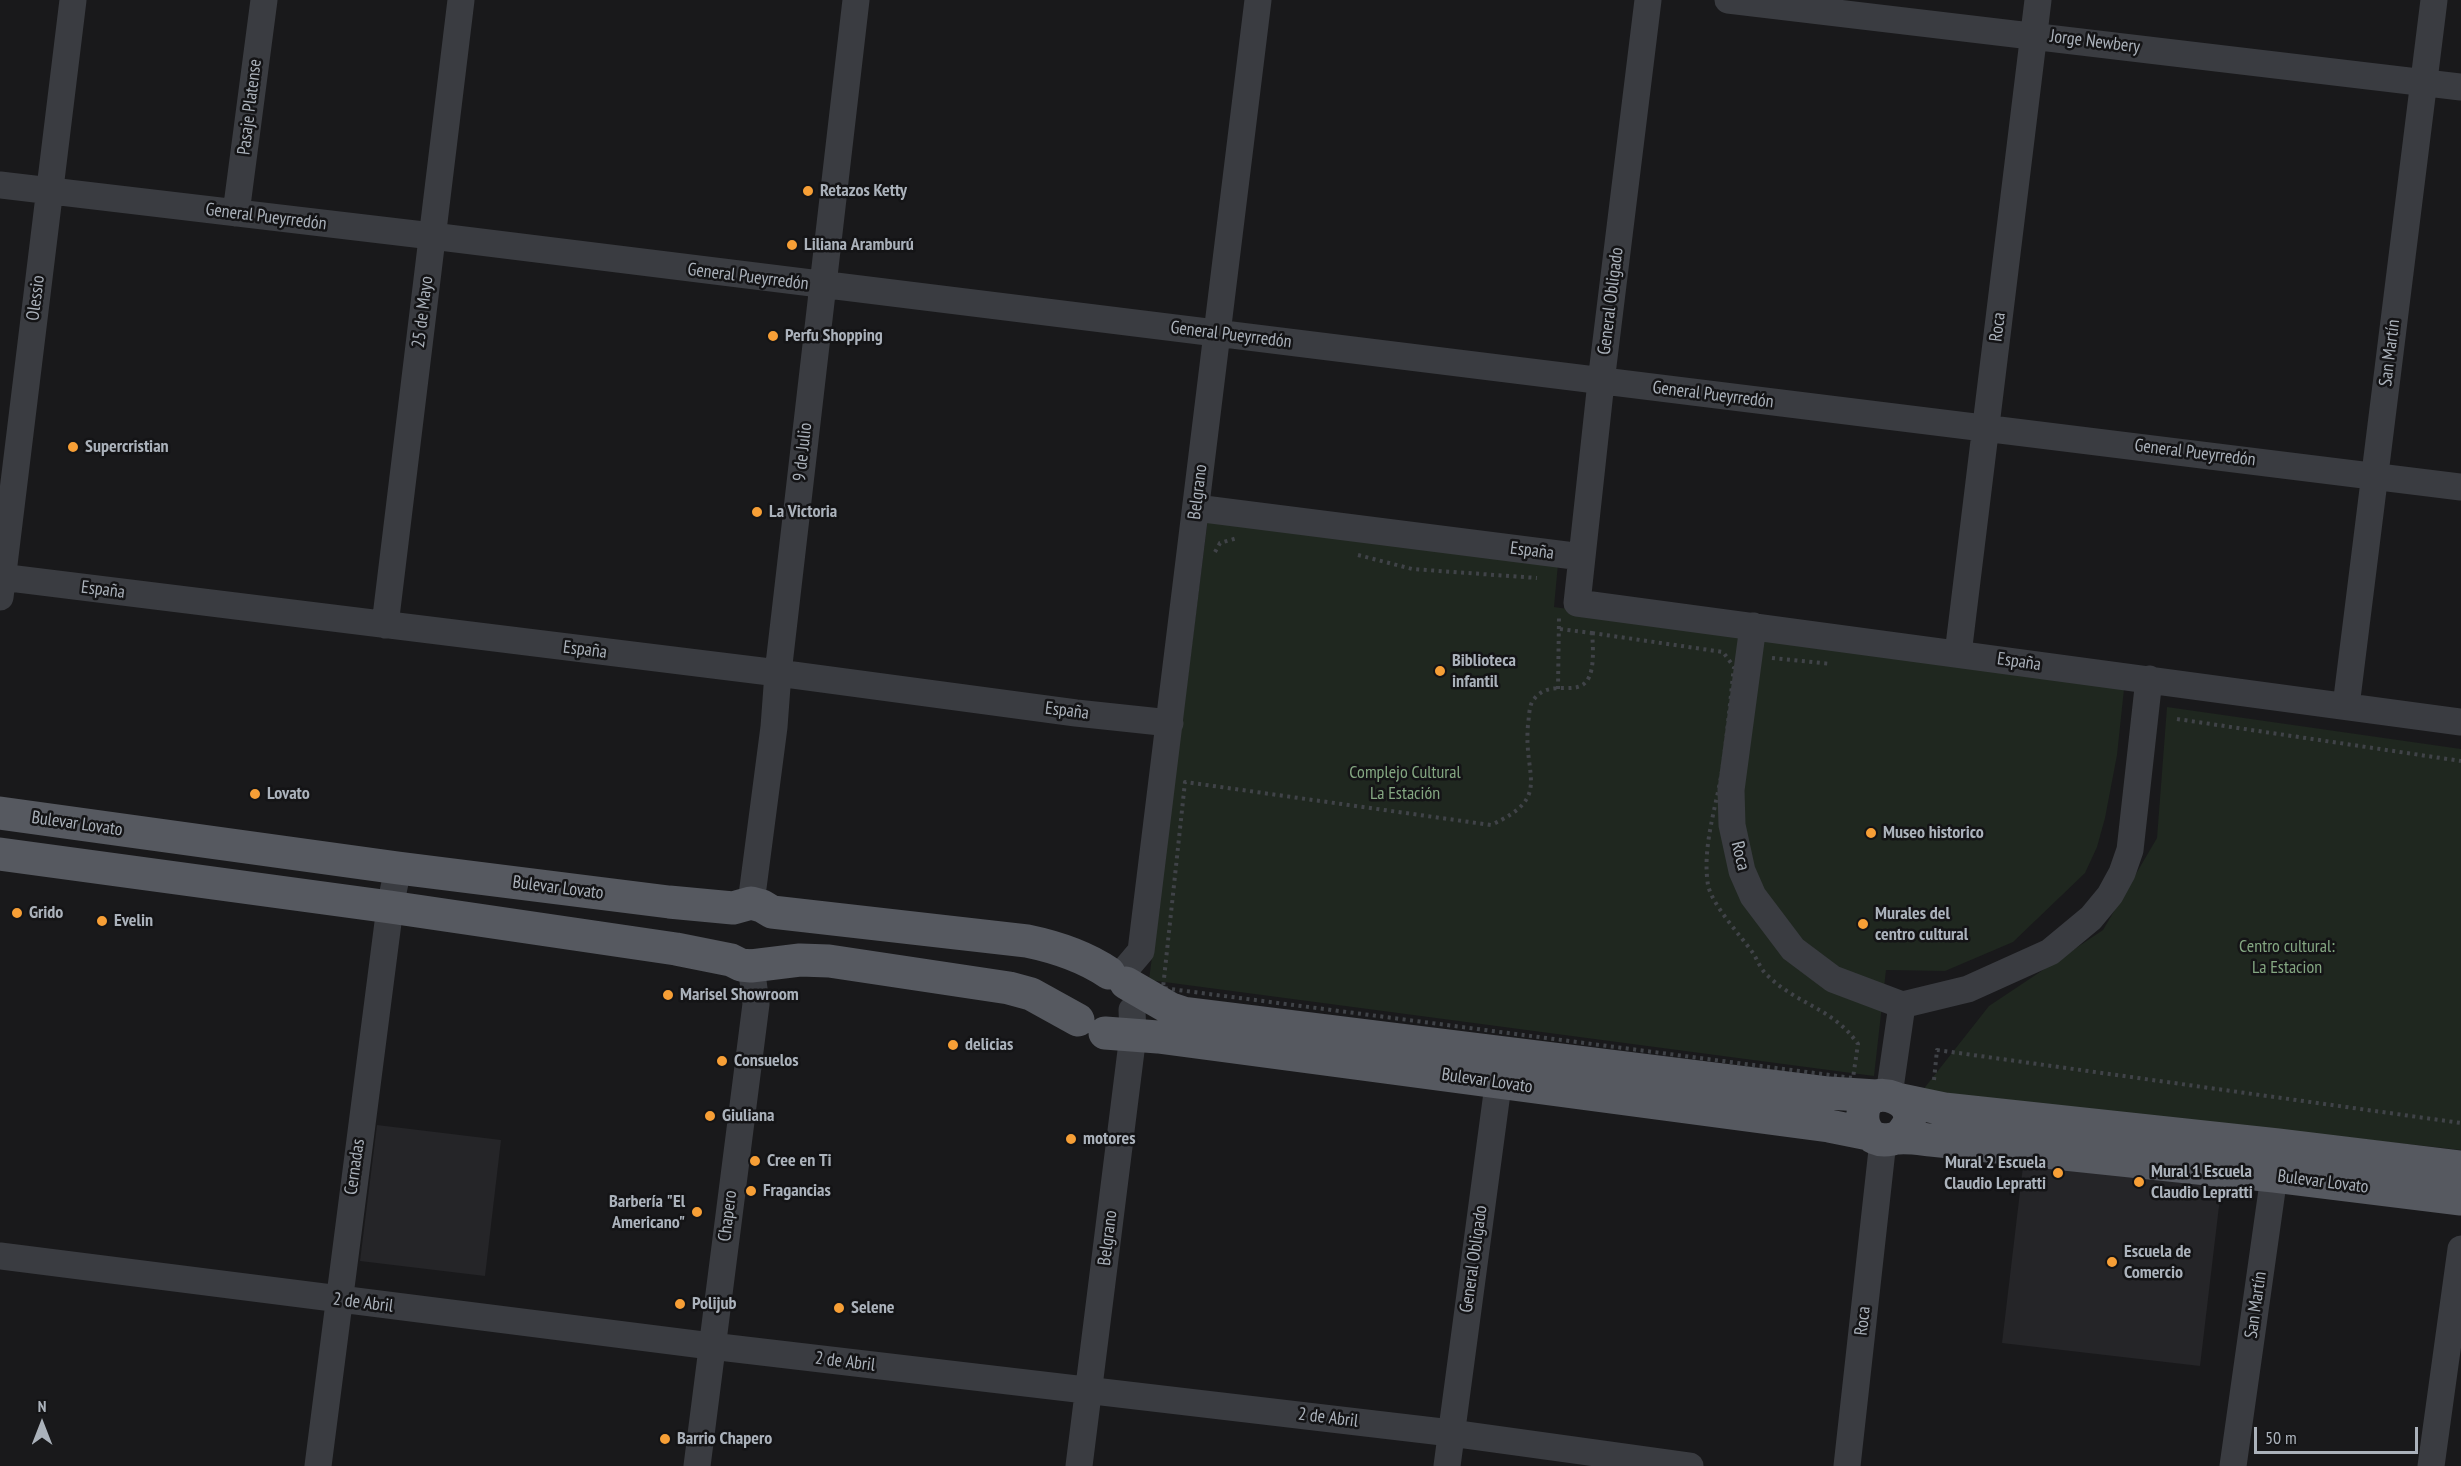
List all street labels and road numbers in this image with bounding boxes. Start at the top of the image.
street label: Jorge Newbery [2049,26,2141,58]
street label: Pasaje Platense [233,58,267,156]
street label: General Pueyrredón [204,199,328,235]
street label: General Obligado [1594,246,1628,356]
street label: General Pueyrredón [686,259,810,295]
street label: Olessio [23,274,49,322]
street label: 25 de Mayo [408,275,438,349]
street label: Roca [1985,311,2011,343]
street label: General Pueyrredón [1169,317,1293,353]
street label: San Martín [2375,318,2405,388]
street label: General Pueyrredón [1651,377,1775,413]
street label: 9 de Julio [789,422,817,482]
street label: General Pueyrredón [2133,435,2257,471]
street label: Belgrano [1184,463,1212,521]
street label: España [1509,538,1555,564]
street label: España [80,577,126,603]
street label: España [562,637,608,663]
street label: España [1996,648,2042,676]
street label: España [1044,698,1090,724]
street label: Bulevar Lovato [30,807,124,841]
street label: Roca [1726,839,1754,873]
street label: Bulevar Lovato [511,872,605,904]
street label: Bulevar Lovato [1440,1064,1534,1098]
street label: Cernadas [340,1138,370,1196]
street label: Bulevar Lovato [2276,1166,2370,1198]
street label: Chapero [714,1189,742,1243]
street label: General Obligado [1456,1204,1492,1314]
street label: Belgrano [1094,1209,1122,1267]
street label: San Martín [2241,1270,2271,1340]
street label: 2 de Abril [332,1289,394,1317]
street label: Roca [1851,1305,1875,1337]
street label: 2 de Abril [814,1348,876,1376]
street label: 2 de Abril [1297,1404,1359,1432]

